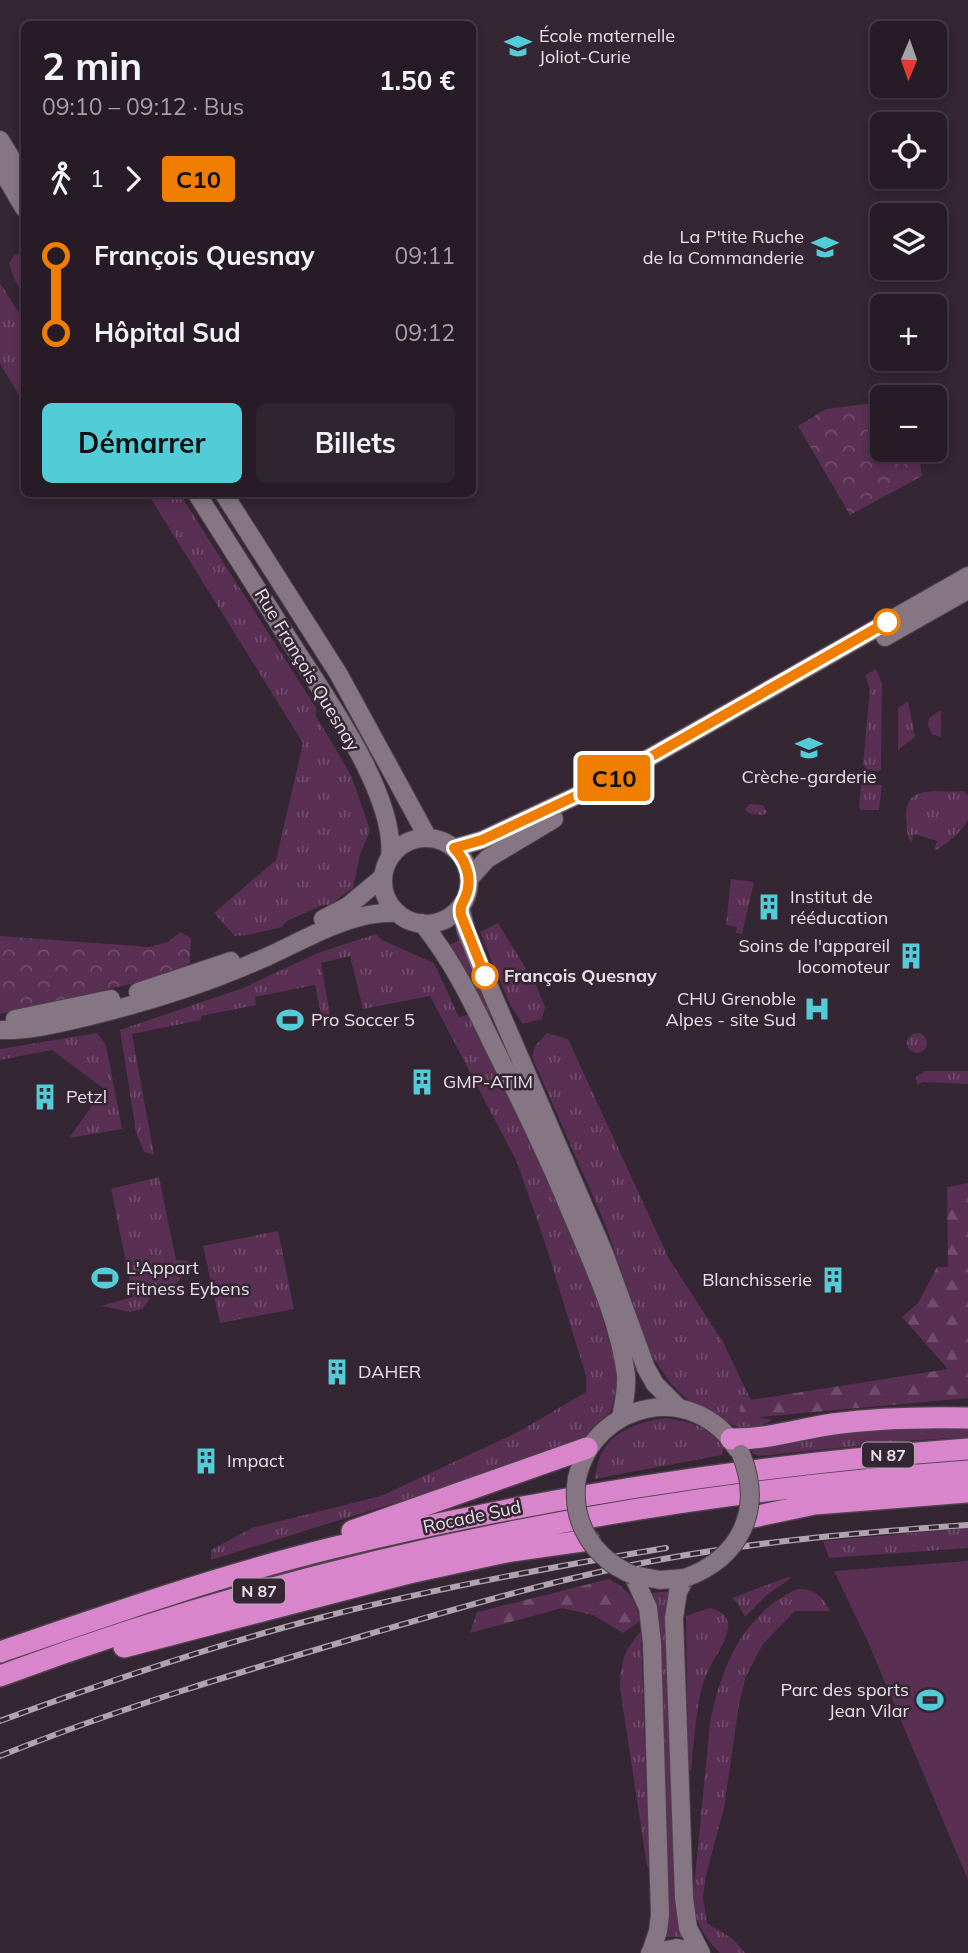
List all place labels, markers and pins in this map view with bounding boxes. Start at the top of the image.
place label: École maternelle Joliot-Curie [539,24,675,68]
school or university icon: École maternelle Joliot-Curie [503,31,533,61]
place label: La P'tite Ruche de la Commanderie [643,225,804,269]
school or university icon: La P'tite Ruche de la Commanderie [810,232,840,262]
unlabelled marker [874,609,900,635]
school or university icon: Crèche-garderie [794,733,824,763]
place label: Crèche-garderie [741,765,877,788]
place label: Institut de rééducation [790,885,888,929]
building icon: Institut de rééducation [754,892,784,922]
place label: Soins de l'appareil locomoteur [739,934,890,978]
building icon: Soins de l'appareil locomoteur [896,941,926,971]
marker: François Quesnay [472,963,498,989]
place label: François Quesnay [504,964,657,987]
place label: CHU Grenoble Alpes - site Sud [666,987,796,1031]
hospital icon: CHU Grenoble Alpes - site Sud [802,994,832,1024]
sports icon: Pro Soccer 5 [275,1005,305,1035]
place label: Pro Soccer 5 [311,1008,415,1031]
building icon: GMP-ATIM [407,1067,437,1097]
place label: GMP-ATIM [443,1070,533,1093]
building icon: Petzl [30,1082,60,1112]
place label: Petzl [66,1085,107,1108]
place label: L'Appart Fitness Eybens [126,1256,250,1300]
sports icon: L'Appart Fitness Eybens [90,1263,120,1293]
building icon: Blanchisserie [818,1265,848,1295]
place label: Blanchisserie [702,1268,812,1291]
building icon: DAHER [322,1357,352,1387]
place label: DAHER [358,1360,421,1383]
building icon: Impact [191,1446,221,1476]
place label: Impact [227,1449,284,1472]
place label: Parc des sports Jean Vilar [780,1678,909,1722]
sports icon: Parc des sports Jean Vilar [915,1685,945,1715]

